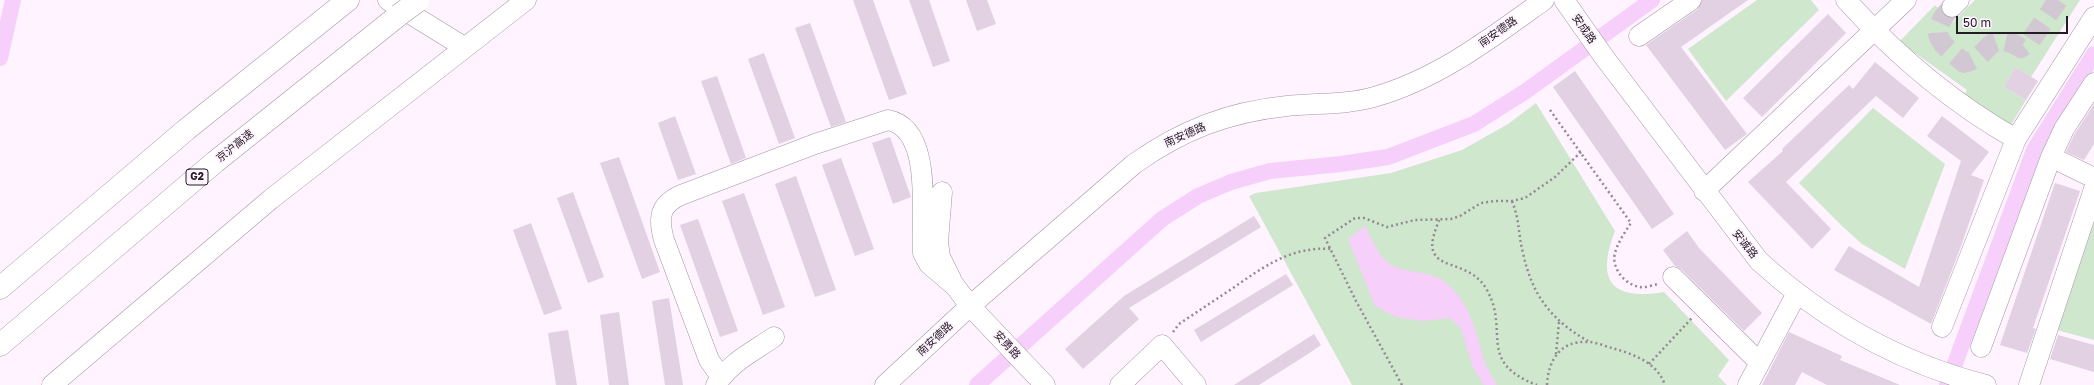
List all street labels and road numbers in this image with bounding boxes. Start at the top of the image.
street label: 安成路 [1569,12,1599,46]
street label: 南安德路 [1476,14,1520,50]
street label: 南安德路 [1162,120,1208,150]
street label: 京沪高速 [214,127,256,165]
road number: G2 [186,169,208,185]
street label: 安诚路 [1730,227,1760,261]
street label: 南安德路 [914,319,956,359]
street label: 安勇路 [991,328,1023,362]

